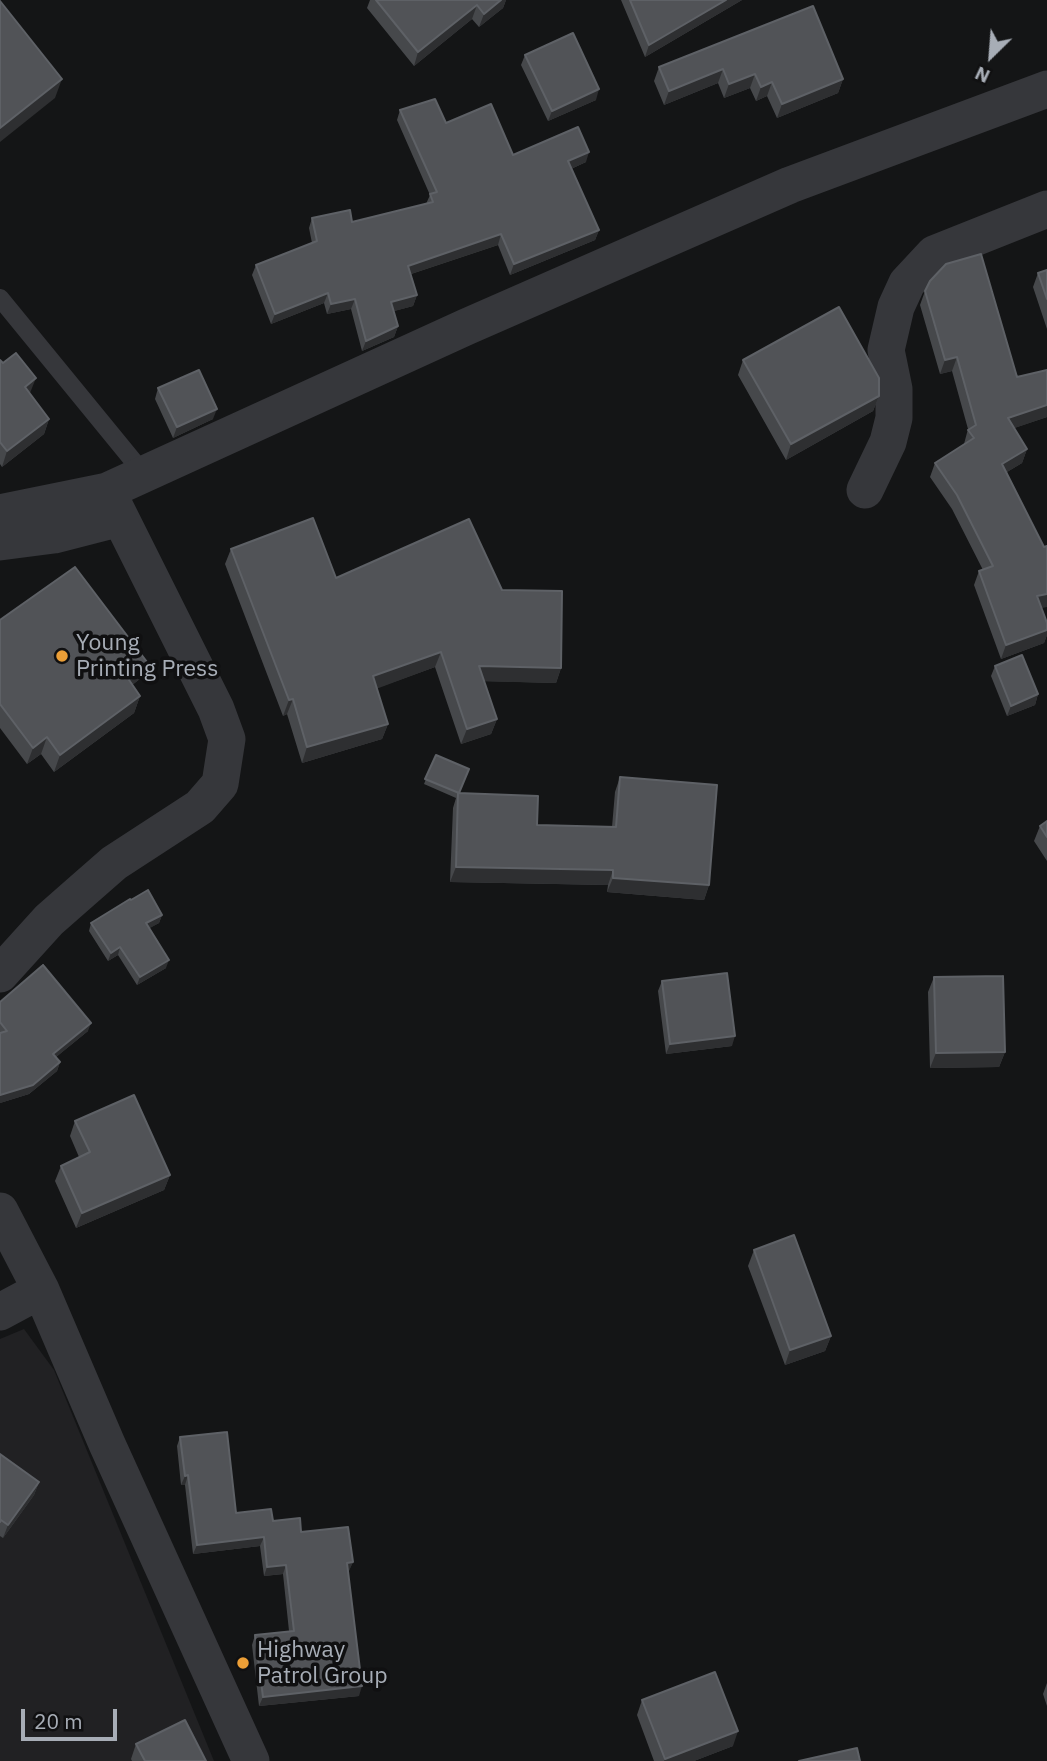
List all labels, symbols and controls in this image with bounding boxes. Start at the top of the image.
north arrow [956,21,1026,91]
text: N [971,61,993,89]
place label: Young Printing Press [76,629,218,683]
marker: Young Printing Press [54,648,70,664]
place label: Highway Patrol Group [257,1636,388,1690]
marker: Highway Patrol Group [235,1655,251,1671]
scale bar [24,1694,121,1738]
text: 20 m [34,1707,83,1735]

